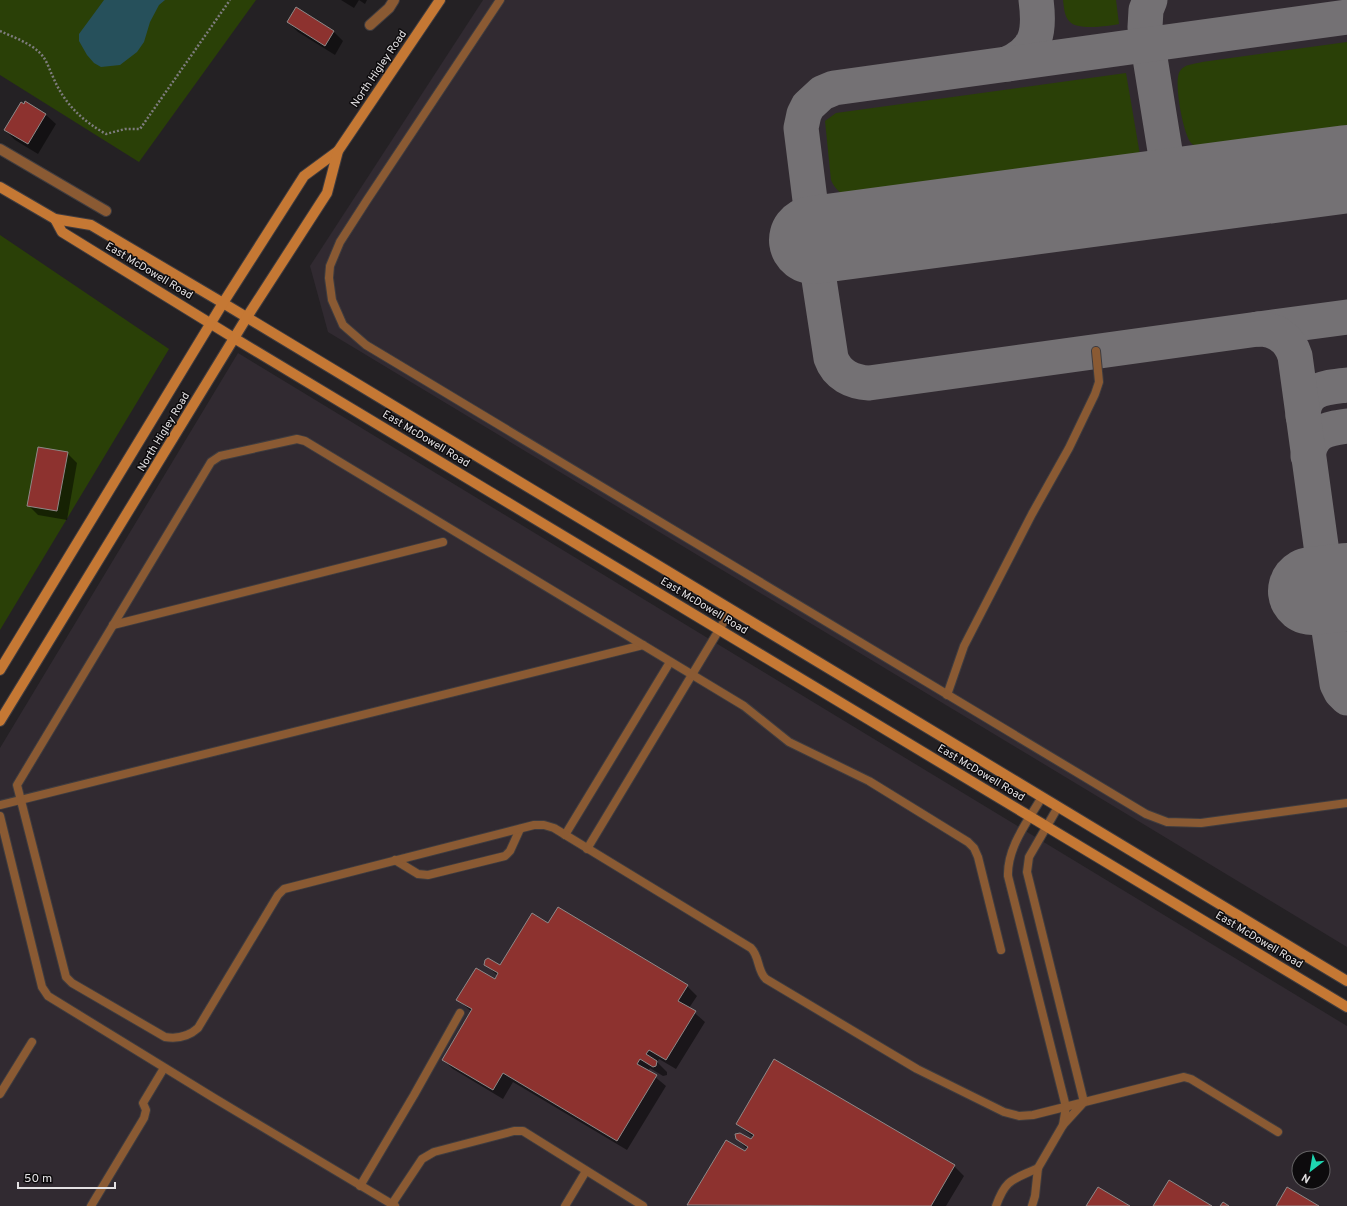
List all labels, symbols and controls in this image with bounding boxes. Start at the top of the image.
street label: North Higley Road [348,28,410,110]
street label: East McDowell Road [103,239,195,303]
street label: North Higley Road [135,390,193,474]
street label: East McDowell Road [380,407,472,471]
street label: East McDowell Road [658,574,750,638]
street label: East McDowell Road [935,741,1027,805]
street label: East McDowell Road [1213,908,1305,972]
north arrow [1291,1150,1331,1190]
scale bar [18,1164,115,1190]
text: N [1299,1170,1313,1186]
text: 50 m [24,1171,52,1187]

